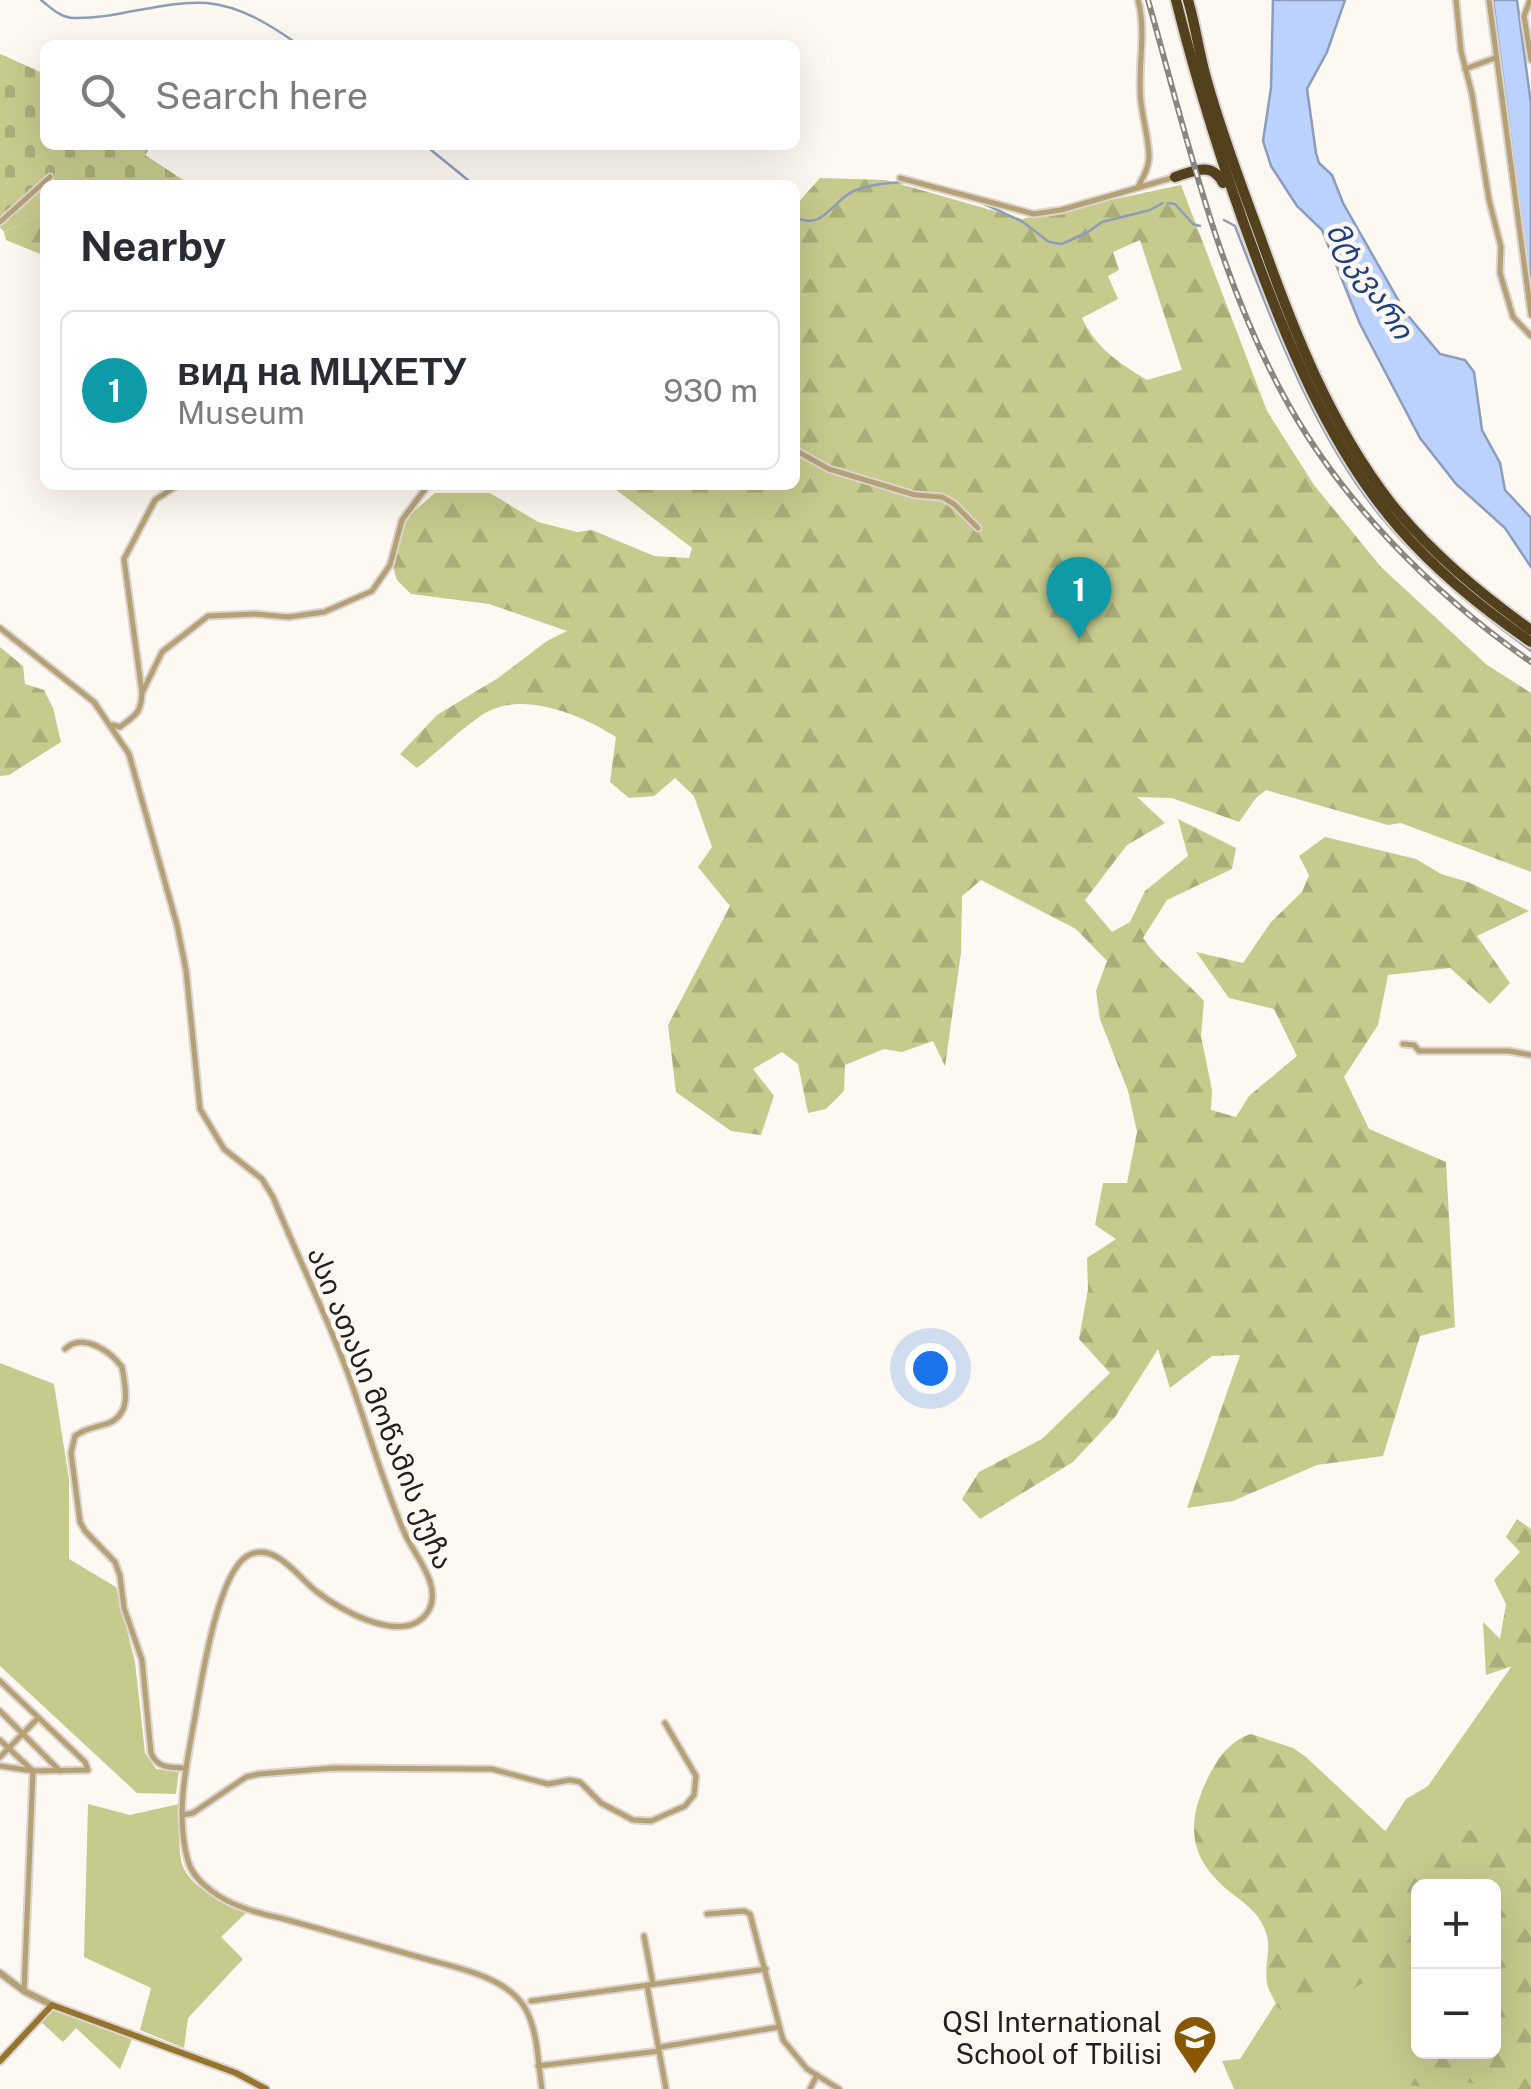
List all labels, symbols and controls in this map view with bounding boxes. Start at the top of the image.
search box [40,40,800,150]
icon: search [75,68,130,123]
text: Search here [155,73,368,118]
water label: მტკვარი [1318,215,1422,347]
text: Nearby [80,221,226,270]
text: вид на МЦХЕТУ [177,349,466,394]
text: 1 [108,372,121,409]
text: 930 m [663,372,758,409]
text: Museum [177,394,305,431]
pin: 1 [1046,556,1112,639]
street label: ასი ათასი მოწამის ქუჩა [300,1242,461,1574]
your location [905,1343,956,1394]
map controls [1411,1879,1501,2059]
button: + [1411,1879,1501,1969]
button: − [1411,1969,1501,2059]
place label: QSI International School of Tbilisi [942,2005,1162,2070]
school or university icon: QSI International School of Tbilisi [1172,2014,1218,2075]

